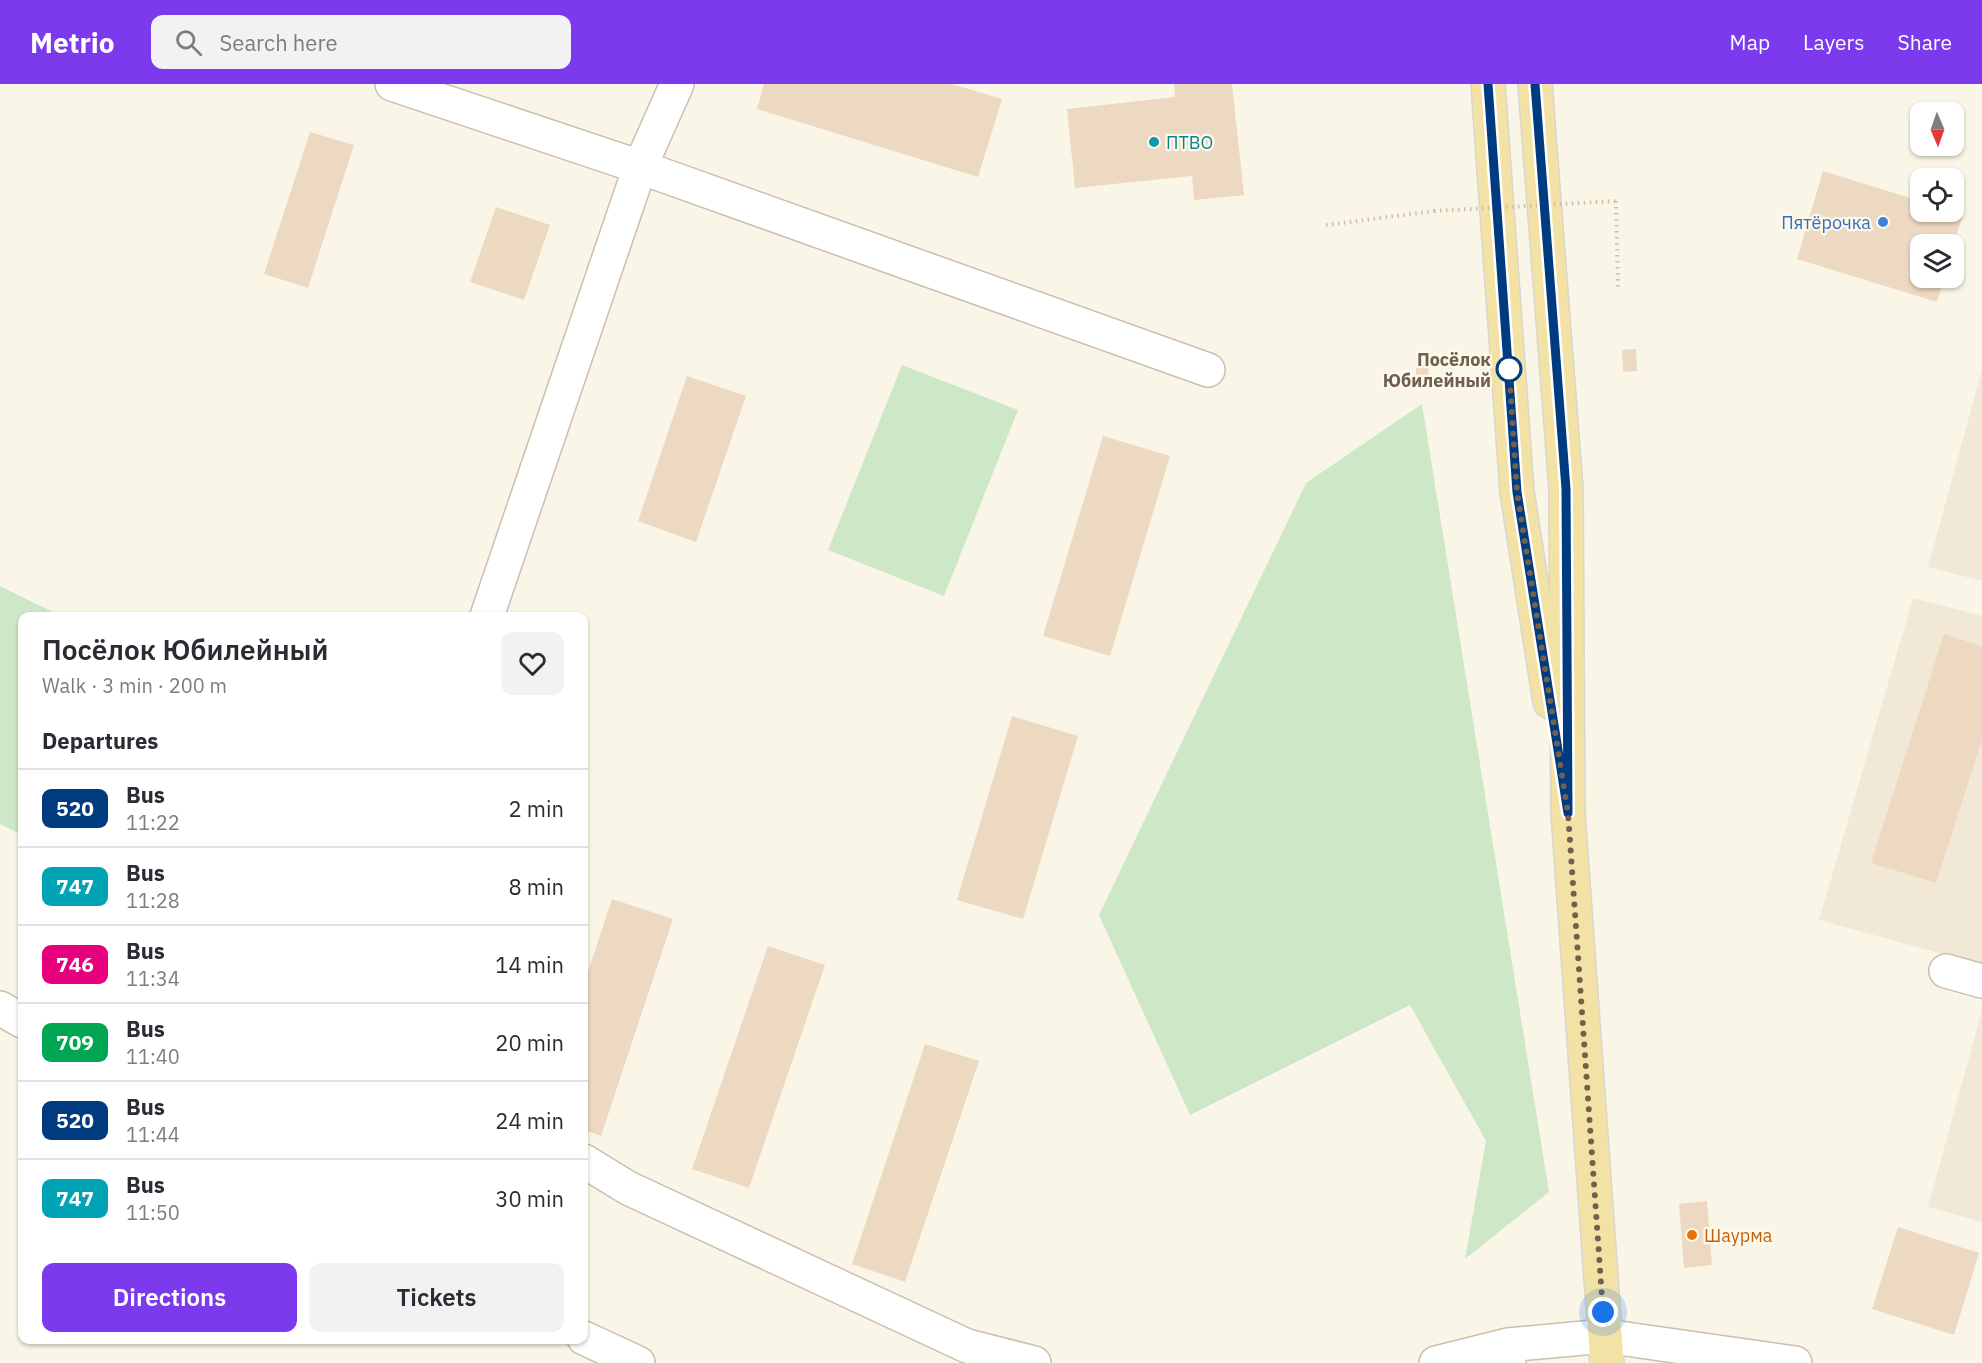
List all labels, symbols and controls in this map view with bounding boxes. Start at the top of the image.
search box [151,15,571,69]
text: Metrio [30,24,115,61]
icon: search [172,26,205,59]
text: Search here [220,28,337,57]
text: Map [1730,28,1770,56]
text: Layers [1803,28,1865,56]
text: Share [1898,28,1952,56]
north arrow [1910,102,1964,156]
map controls [1910,102,1964,288]
place label: ПТВО [1166,131,1213,154]
marker: ПТВО [1147,135,1161,149]
button: locate [1910,168,1964,222]
place label: Пятёрочка [1781,211,1871,234]
marker: Пятёрочка [1876,215,1890,229]
button: layers [1910,234,1964,288]
place label: Посёлок Юбилейный [1383,348,1491,392]
marker: Посёлок Юбилейный [1496,356,1522,382]
text: Посёлок Юбилейный [42,631,329,668]
button: heart [501,632,564,695]
text: Walk · 3 min · 200 m [42,672,227,699]
text: Departures [42,726,158,755]
text: Bus [126,780,165,809]
text: 520 [56,794,94,822]
text: 2 min [508,794,564,823]
text: 11:22 [126,809,180,836]
text: Bus [126,858,165,887]
text: 747 [56,872,94,900]
text: 8 min [508,872,564,901]
text: 11:28 [126,887,180,914]
text: Bus [126,936,165,965]
text: 746 [56,950,94,978]
text: 14 min [495,950,564,979]
text: 11:34 [126,965,180,992]
text: Bus [126,1014,165,1043]
text: 709 [56,1028,94,1056]
text: 20 min [495,1028,564,1057]
text: 11:40 [126,1043,180,1070]
text: Bus [126,1092,165,1121]
text: 520 [56,1106,94,1134]
text: 24 min [495,1106,564,1135]
text: 11:44 [126,1121,180,1148]
text: Bus [126,1170,165,1199]
text: 747 [56,1184,94,1212]
text: 30 min [495,1184,564,1213]
text: 11:50 [126,1199,180,1226]
place label: Шаурма [1704,1224,1773,1247]
marker: Шаурма [1685,1228,1699,1242]
button: Directions [42,1263,297,1332]
button: Tickets [309,1263,564,1332]
your location [1588,1297,1618,1327]

